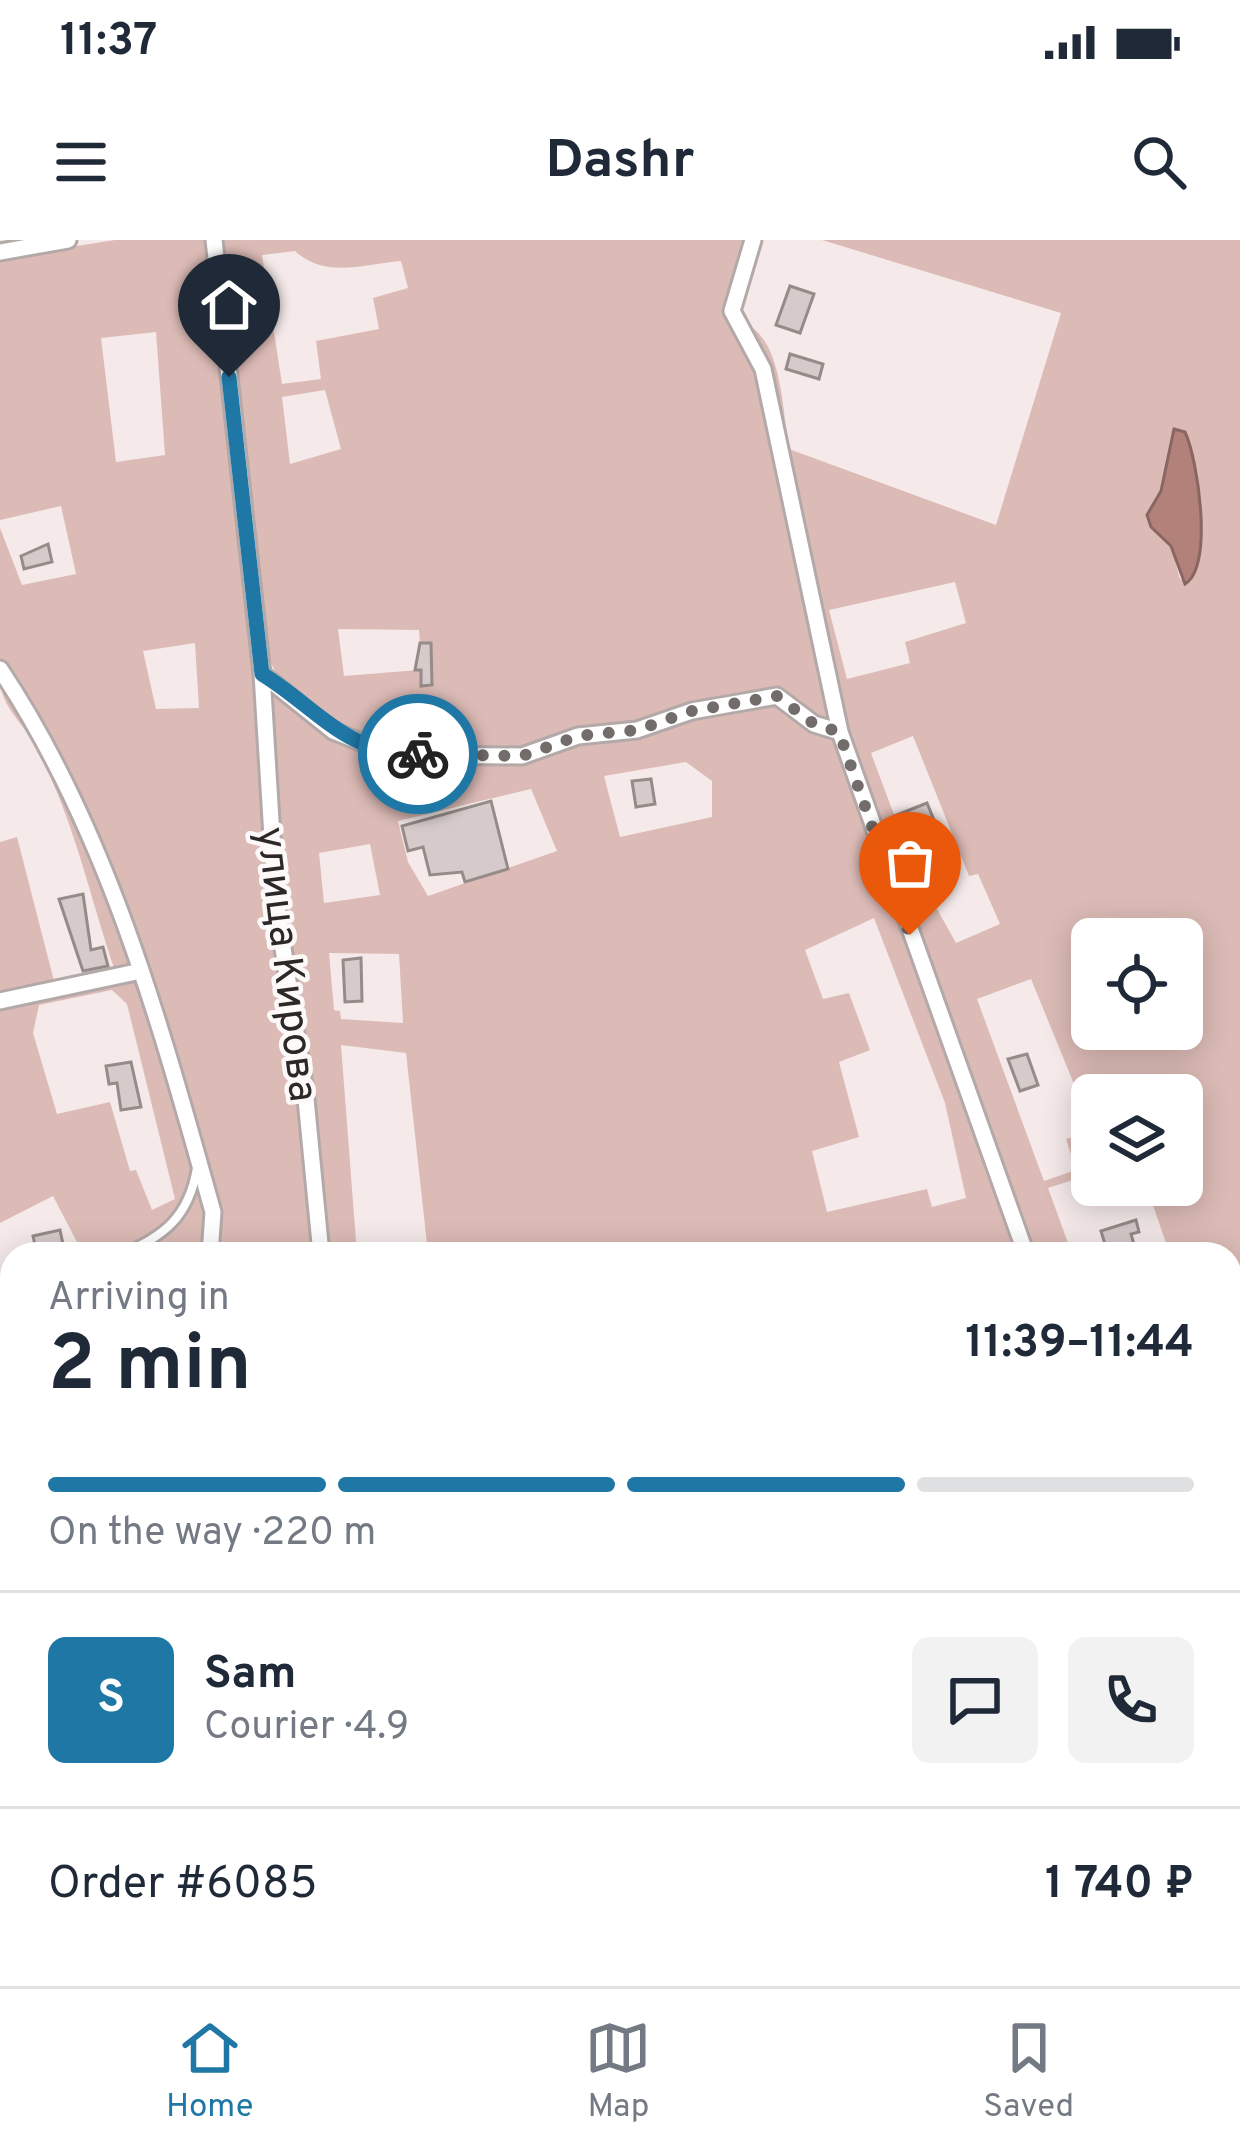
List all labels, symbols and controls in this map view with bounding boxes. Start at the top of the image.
text: 11:37 [60,14,157,71]
text: Dashr [546,128,694,197]
icon: menu [48,129,114,195]
icon: search [1126,129,1192,195]
pin [178,254,280,377]
icon: home [196,272,262,338]
courier [358,694,478,814]
icon: bike [385,721,451,787]
pin [859,812,961,935]
street label: улица Кирова [241,824,328,1105]
icon: bag [877,830,943,896]
map controls [1071,918,1203,1206]
button: locate [1071,918,1203,1050]
button: layers [1071,1074,1203,1206]
text: Arriving in [48,1275,230,1324]
text: 11:39–11:44 [965,1316,1194,1373]
text: 2 min [48,1319,252,1418]
text: On the way · 220 m [48,1510,376,1559]
button: chat [912,1637,1038,1763]
button: phone [1068,1637,1194,1763]
text: Sam [204,1647,296,1704]
text: S [97,1671,125,1728]
text: Courier · 4.9 [204,1704,409,1753]
text: Order #6085 [48,1857,317,1914]
text: 1 740 ₽ [1045,1857,1194,1914]
tab: Home [166,2015,254,2129]
tab: Map [585,2015,651,2129]
tab: Saved [983,2015,1074,2129]

